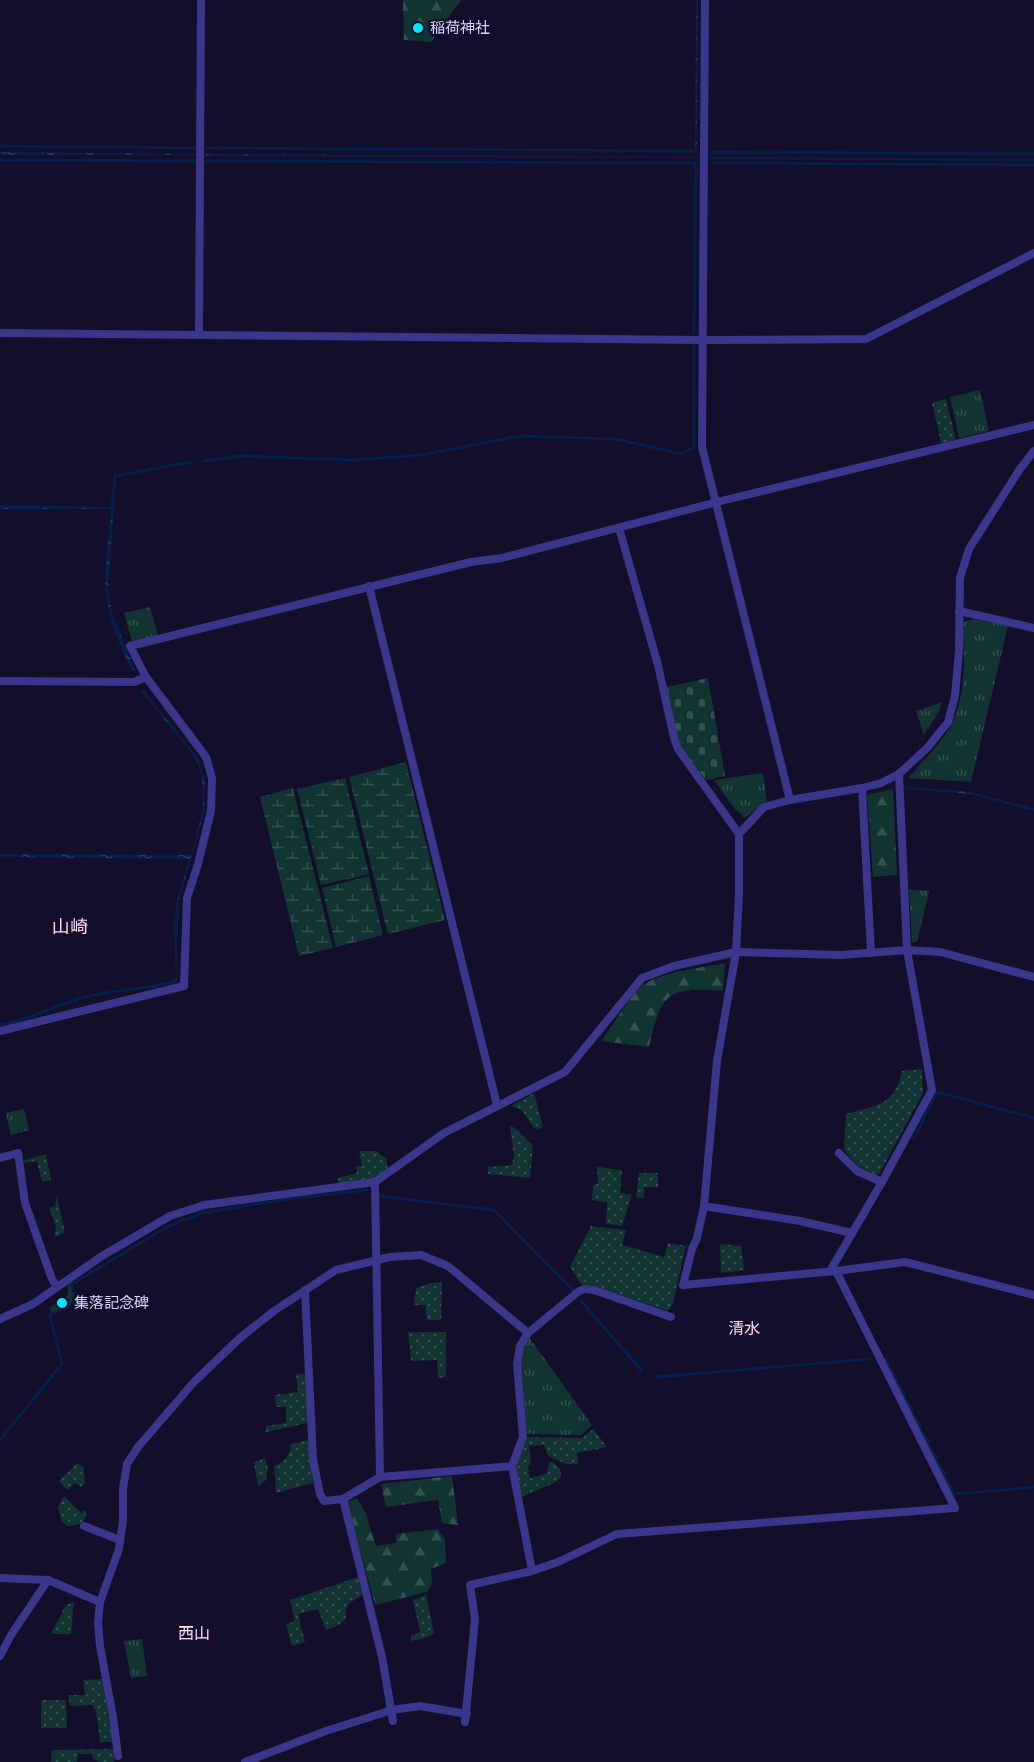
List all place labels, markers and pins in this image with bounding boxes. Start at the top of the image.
place label: 稲荷神社 [430,19,490,37]
marker: 稲荷神社 [411,21,425,35]
place label: 集落記念碑 [74,1294,149,1312]
marker: 集落記念碑 [55,1296,69,1310]

